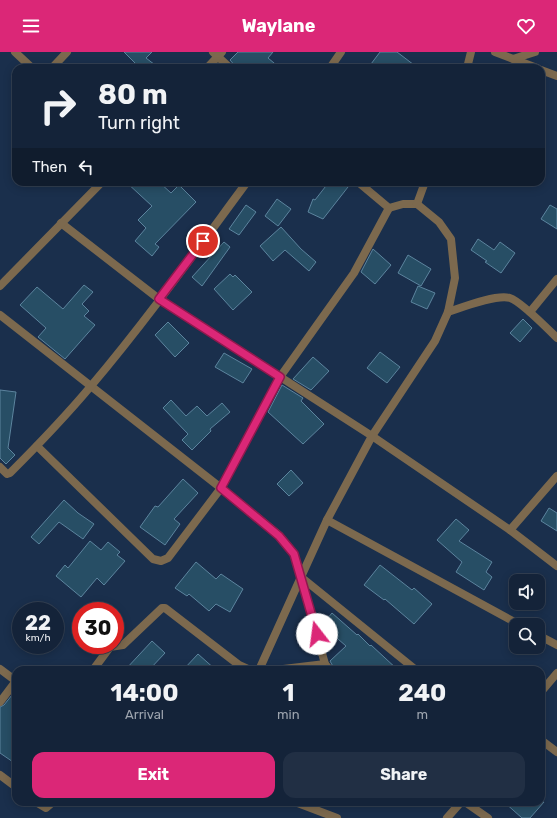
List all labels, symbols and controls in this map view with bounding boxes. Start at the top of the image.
icon: menu [20,15,42,37]
text: Waylane [242,15,315,37]
icon: heart [515,15,537,37]
text: 80 m [98,78,168,111]
icon: right [32,80,84,132]
text: Turn right [98,112,180,134]
icon: left [75,156,97,178]
text: Then [32,158,67,176]
pin [186,224,220,258]
icon: arrive [192,230,214,252]
map controls [509,574,545,654]
button: sound [509,574,545,610]
speed limit sign: 30 [72,602,124,654]
text: 22 [25,611,51,635]
position arrow [296,613,338,655]
button: search [509,618,545,654]
text: km/h [26,632,50,644]
text: 14:00 [111,679,179,707]
text: 1 [282,679,294,707]
text: 240 [398,679,446,707]
text: Arrival [125,707,164,722]
text: min [277,707,300,722]
text: m [417,707,428,722]
button: Exit [32,752,275,798]
button: Share [283,752,525,798]

